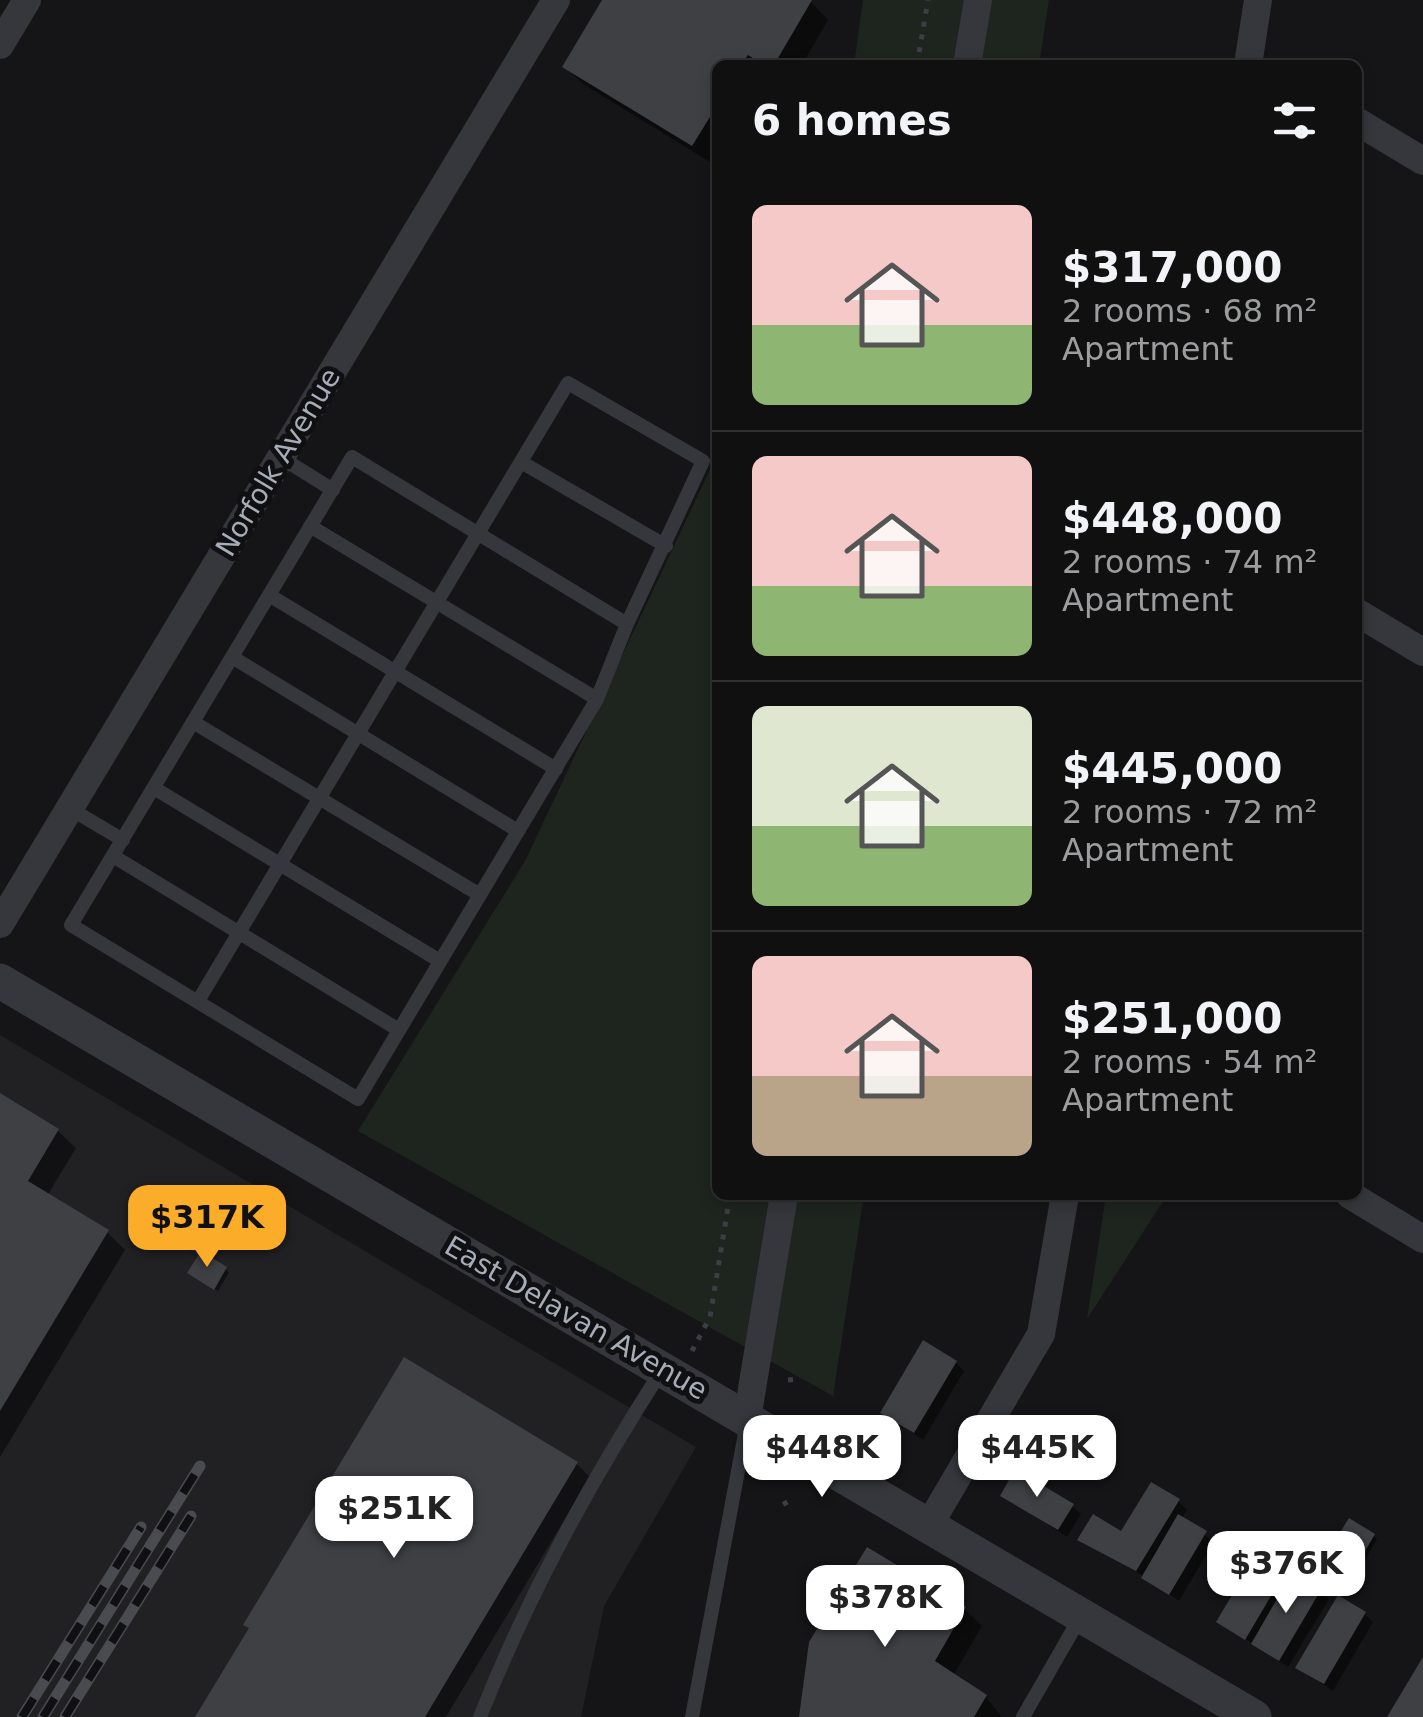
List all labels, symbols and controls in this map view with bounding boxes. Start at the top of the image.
icon: filters [1267,93,1322,148]
text: 6 homes [752,96,952,145]
text: $317,000 [1062,243,1283,292]
icon: home [832,245,952,365]
text: 2 rooms · 68 m² [1062,292,1317,330]
text: Apartment [1062,330,1233,368]
street label: Norfolk Avenue [209,362,347,562]
text: $448,000 [1062,494,1283,543]
icon: home [832,496,952,616]
text: 2 rooms · 74 m² [1062,543,1317,581]
text: Apartment [1062,581,1233,619]
text: $445,000 [1062,744,1283,793]
icon: home [832,746,952,866]
text: 2 rooms · 72 m² [1062,793,1317,831]
text: Apartment [1062,831,1233,869]
text: $251,000 [1062,994,1283,1043]
icon: home [832,996,952,1116]
text: 2 rooms · 54 m² [1062,1043,1317,1081]
text: Apartment [1062,1081,1233,1119]
pin: $317K [137,1185,277,1270]
text: $317K [150,1198,264,1236]
street label: East Delavan Avenue [439,1229,713,1407]
pin: $448K [752,1415,892,1500]
pin: $445K [967,1415,1107,1500]
text: $448K [765,1428,879,1466]
text: $445K [980,1428,1094,1466]
pin: $251K [324,1476,464,1561]
text: $251K [337,1489,451,1527]
pin: $376K [1216,1531,1356,1616]
text: $376K [1229,1544,1343,1582]
pin: $378K [815,1565,955,1650]
text: $378K [828,1578,942,1616]

